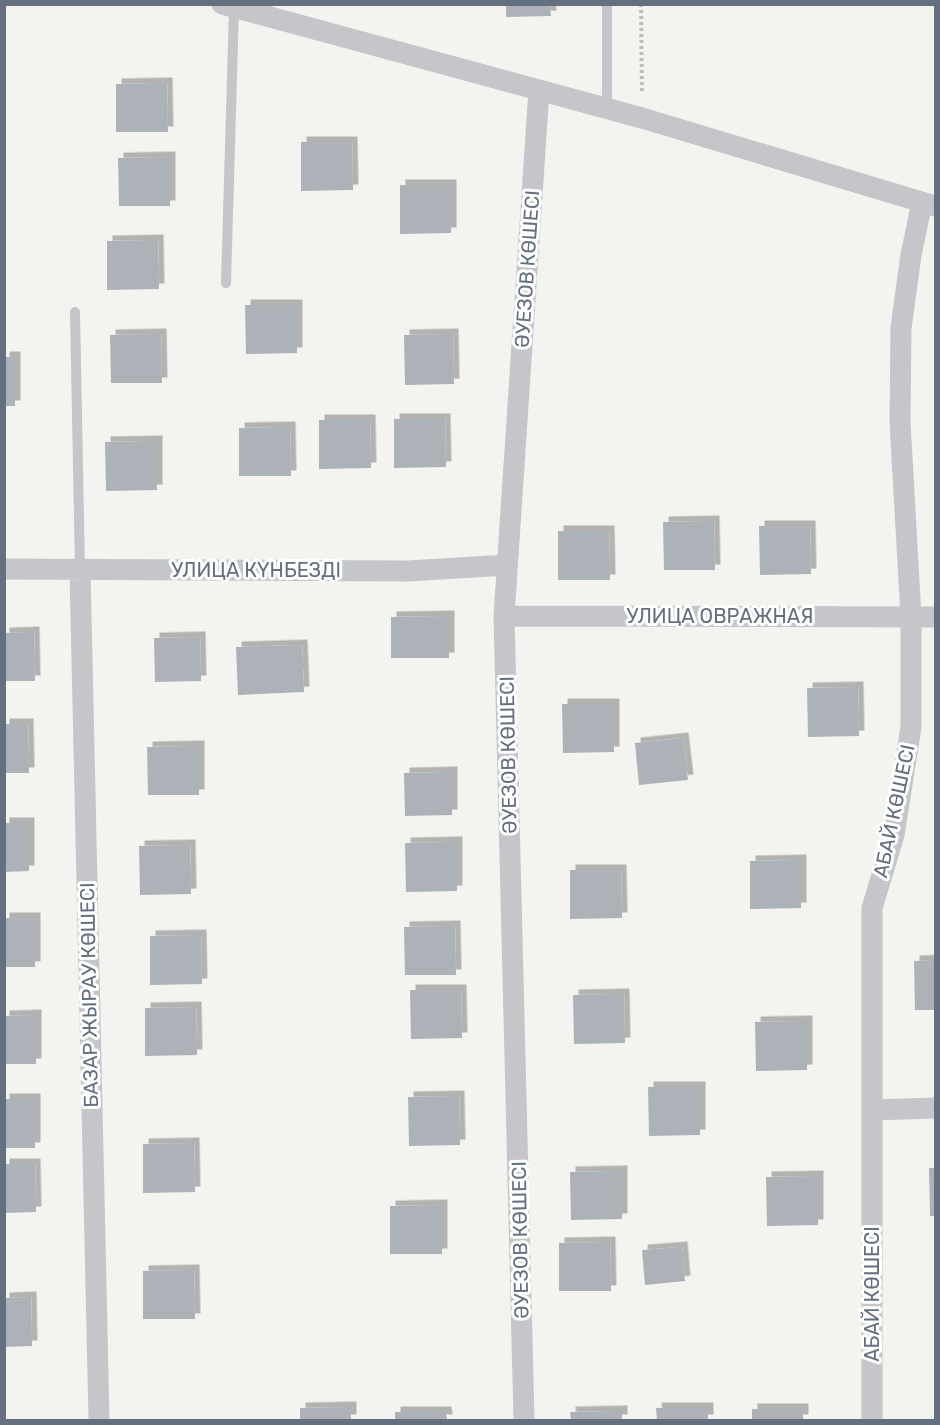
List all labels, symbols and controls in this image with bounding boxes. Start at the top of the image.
street label: ӘУЕЗОВ КӨШЕСІ [510,189,544,349]
street label: УЛИЦА КҮНБЕЗДІ [171,558,341,582]
street label: УЛИЦА ОВРАЖНАЯ [627,604,813,628]
street label: ӘУЕЗОВ КӨШЕСІ [495,676,521,834]
street label: АБАЙ КӨШЕСІ [868,742,920,880]
street label: БАЗАР ЖЫРАУ КӨШЕСІ [75,882,103,1108]
street label: ӘУЕЗОВ КӨШЕСІ [507,1161,533,1319]
street label: АБАЙ КӨШЕСІ [860,1226,884,1362]

